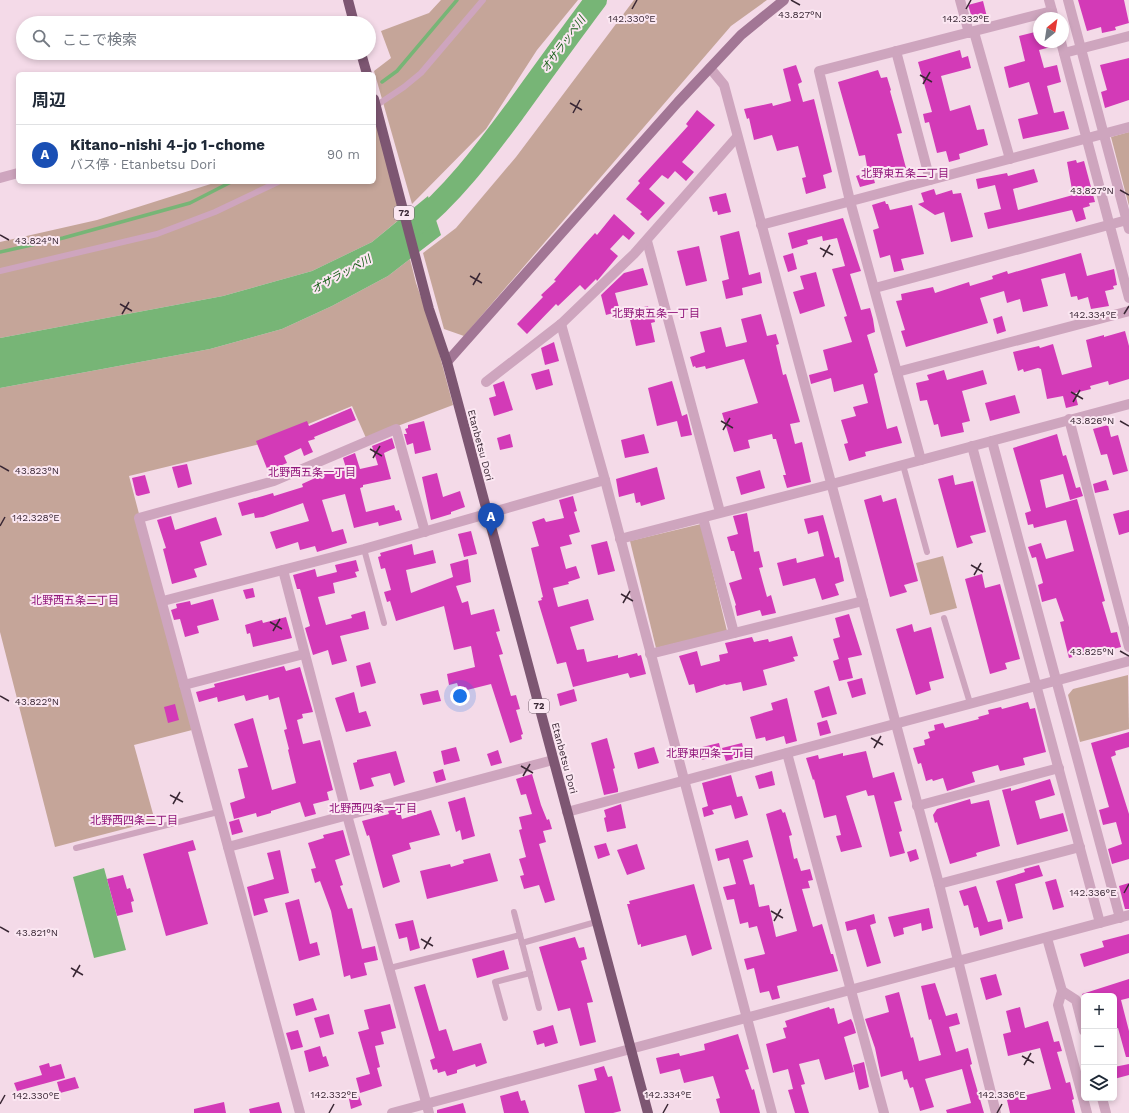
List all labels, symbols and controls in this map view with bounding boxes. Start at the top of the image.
text: 43.827°N [778,9,822,20]
north arrow [1033,12,1069,48]
water label: オサラッペ川 [539,13,589,75]
text: 142.330°E [608,13,656,24]
text: 142.332°E [943,13,989,24]
search box [16,16,376,60]
icon: search [30,27,52,49]
text: ここで検索 [62,31,137,49]
text: 周辺 [32,90,66,110]
text: Kitano-nishi 4-jo 1-chome [70,136,265,154]
text: A [41,147,49,162]
text: 90 m [327,147,360,162]
text: バス停 · Etanbetsu Dori [70,157,216,172]
district label: 北野東五条二丁目 [861,167,949,180]
text: 43.827°N [1070,185,1114,196]
road number: 72 [394,206,414,220]
text: 43.824°N [15,235,59,246]
water label: オサラッペ川 [309,252,374,296]
district label: 北野東五条一丁目 [612,307,700,320]
text: 142.334°E [1069,309,1117,320]
street label: Etanbetsu Dori [466,408,495,482]
text: 43.826°N [1070,415,1114,426]
text: 43.823°N [15,465,59,476]
district label: 北野西五条一丁目 [268,466,356,479]
pin: A [478,503,504,536]
text: 142.328°E [12,512,60,523]
district label: 北野西五条二丁目 [31,594,119,607]
text: 43.825°N [1070,646,1114,657]
your location [450,686,470,706]
text: 43.822°N [15,696,59,707]
road number: 72 [529,699,549,713]
street label: Etanbetsu Dori [550,721,579,795]
district label: 北野東四条一丁目 [666,747,754,760]
district label: 北野西四条一丁目 [329,802,417,815]
district label: 北野西四条二丁目 [90,814,178,827]
text: 142.336°E [1069,887,1117,898]
text: 43.821°N [16,927,58,938]
map controls [1081,993,1117,1101]
button: + [1081,993,1117,1029]
button: − [1081,1029,1117,1065]
button: layers [1081,1065,1117,1101]
text: 142.332°E [311,1089,357,1100]
text: 142.334°E [644,1089,692,1100]
text: 142.336°E [978,1089,1026,1100]
text: 142.330°E [12,1090,60,1101]

